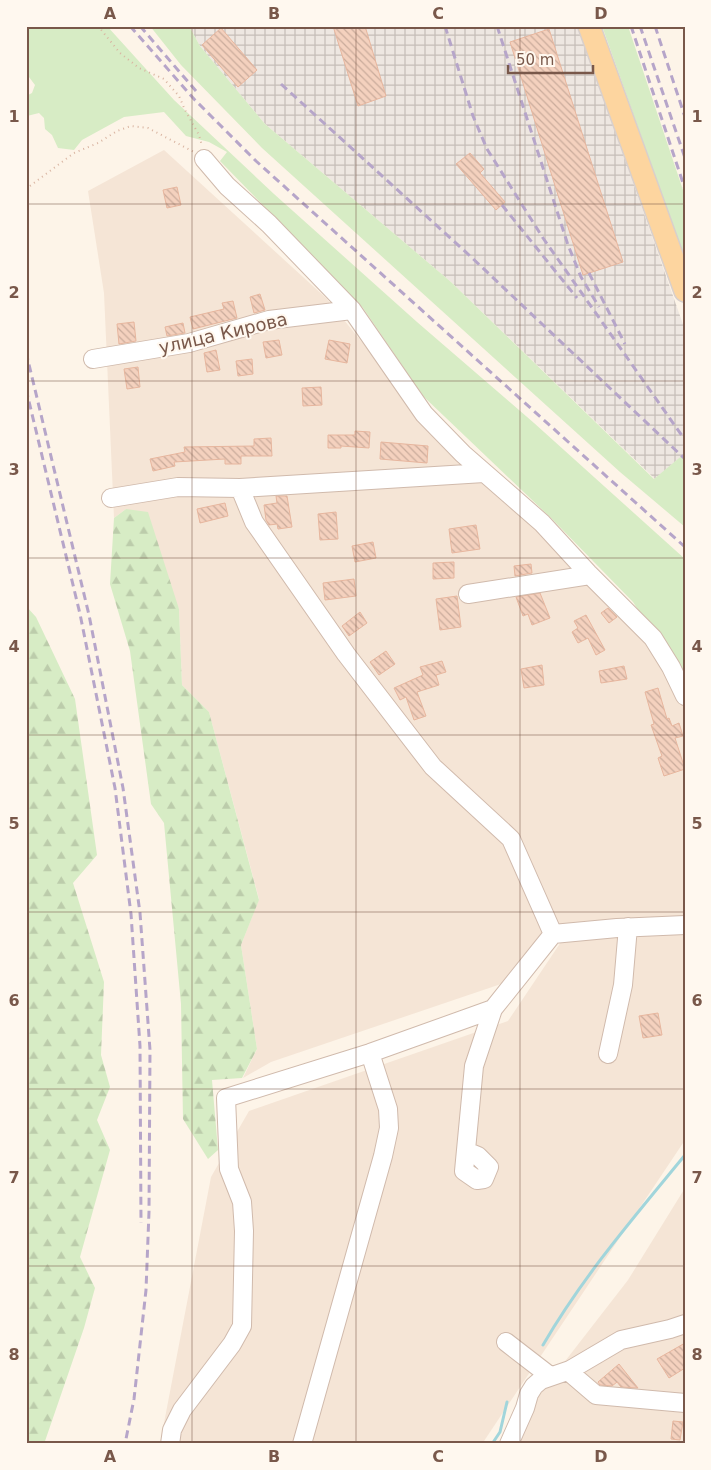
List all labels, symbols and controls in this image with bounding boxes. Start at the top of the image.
text: A [104,4,117,23]
text: B [268,4,280,23]
text: C [432,4,444,23]
text: D [594,4,608,23]
scale bar [508,42,594,74]
text: 50 m [516,51,554,69]
text: 1 [8,107,20,126]
text: 1 [691,107,703,126]
text: 2 [8,283,20,302]
text: 2 [691,283,703,302]
street label: улица Кирова [157,308,289,358]
text: 3 [8,460,20,479]
text: 3 [691,460,703,479]
text: 4 [8,637,20,656]
text: 4 [691,637,703,656]
text: 5 [8,814,20,833]
text: 5 [691,814,703,833]
text: 6 [8,991,20,1010]
text: 6 [691,991,703,1010]
text: 7 [8,1168,20,1187]
text: 7 [691,1168,703,1187]
text: 8 [8,1345,20,1364]
text: 8 [691,1345,703,1364]
text: A [104,1447,117,1466]
text: B [268,1447,280,1466]
text: C [432,1447,444,1466]
text: D [594,1447,608,1466]

